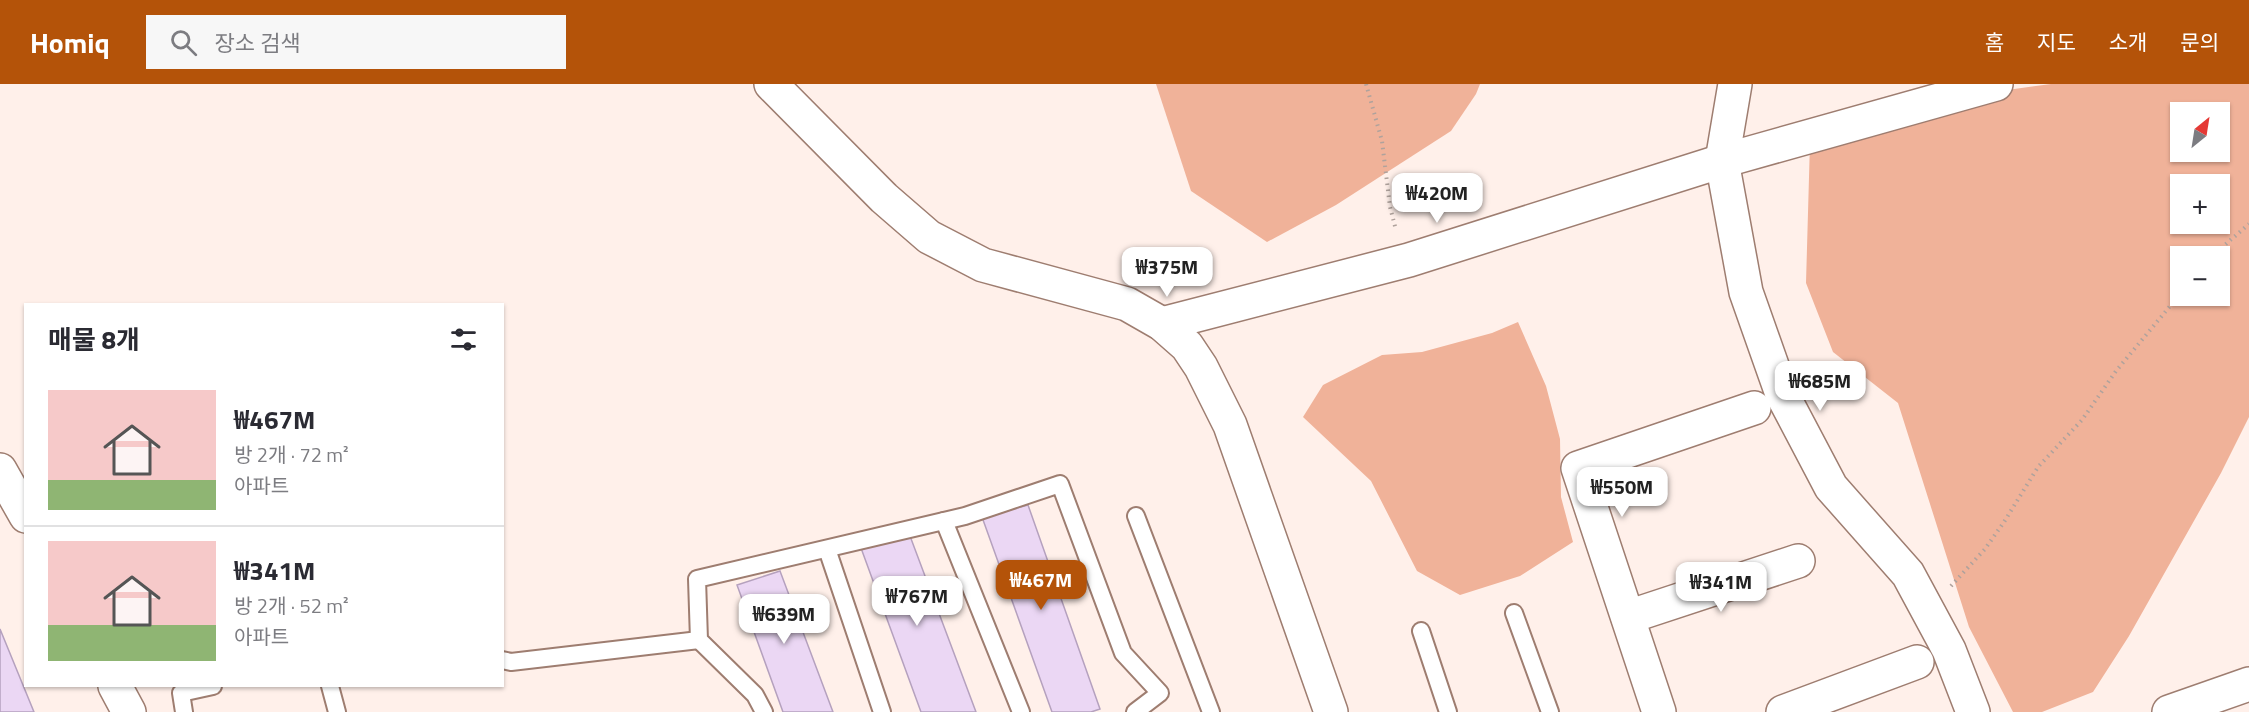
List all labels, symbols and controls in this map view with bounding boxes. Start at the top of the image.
search box [146,15,566,69]
text: Homiq [30,21,110,64]
icon: search [167,26,200,59]
text: 장소 검색 [215,26,300,60]
text: 홈 [1985,26,2004,58]
text: 지도 [2037,26,2076,58]
text: 소개 [2109,26,2147,58]
text: 문의 [2180,26,2219,58]
north arrow [2170,102,2230,162]
map controls [2170,102,2230,306]
pin: ₩420M [1395,173,1479,224]
button: + [2170,174,2230,234]
text: ₩420M [1406,177,1468,208]
button: − [2170,246,2230,306]
pin: ₩375M [1125,247,1209,298]
text: ₩375M [1136,251,1198,282]
text: 매물 8개 [48,320,140,359]
icon: filters [447,323,480,356]
pin: ₩685M [1778,361,1862,412]
text: ₩685M [1789,365,1851,396]
text: ₩467M [234,400,315,439]
icon: home [96,414,168,486]
text: 방 2개 · 72 m² [234,439,349,470]
pin: ₩550M [1580,467,1664,518]
text: 아파트 [234,470,289,501]
text: ₩550M [1591,471,1653,502]
text: ₩341M [234,551,315,590]
pin: ₩467M [999,560,1083,611]
pin: ₩341M [1679,562,1763,613]
text: ₩467M [1010,564,1072,595]
icon: home [96,565,168,637]
text: ₩341M [1690,566,1752,597]
pin: ₩767M [875,576,959,627]
text: ₩767M [886,580,948,611]
text: 방 2개 · 52 m² [234,590,349,621]
pin: ₩639M [742,594,826,645]
text: ₩639M [753,598,815,629]
text: 아파트 [234,621,289,652]

